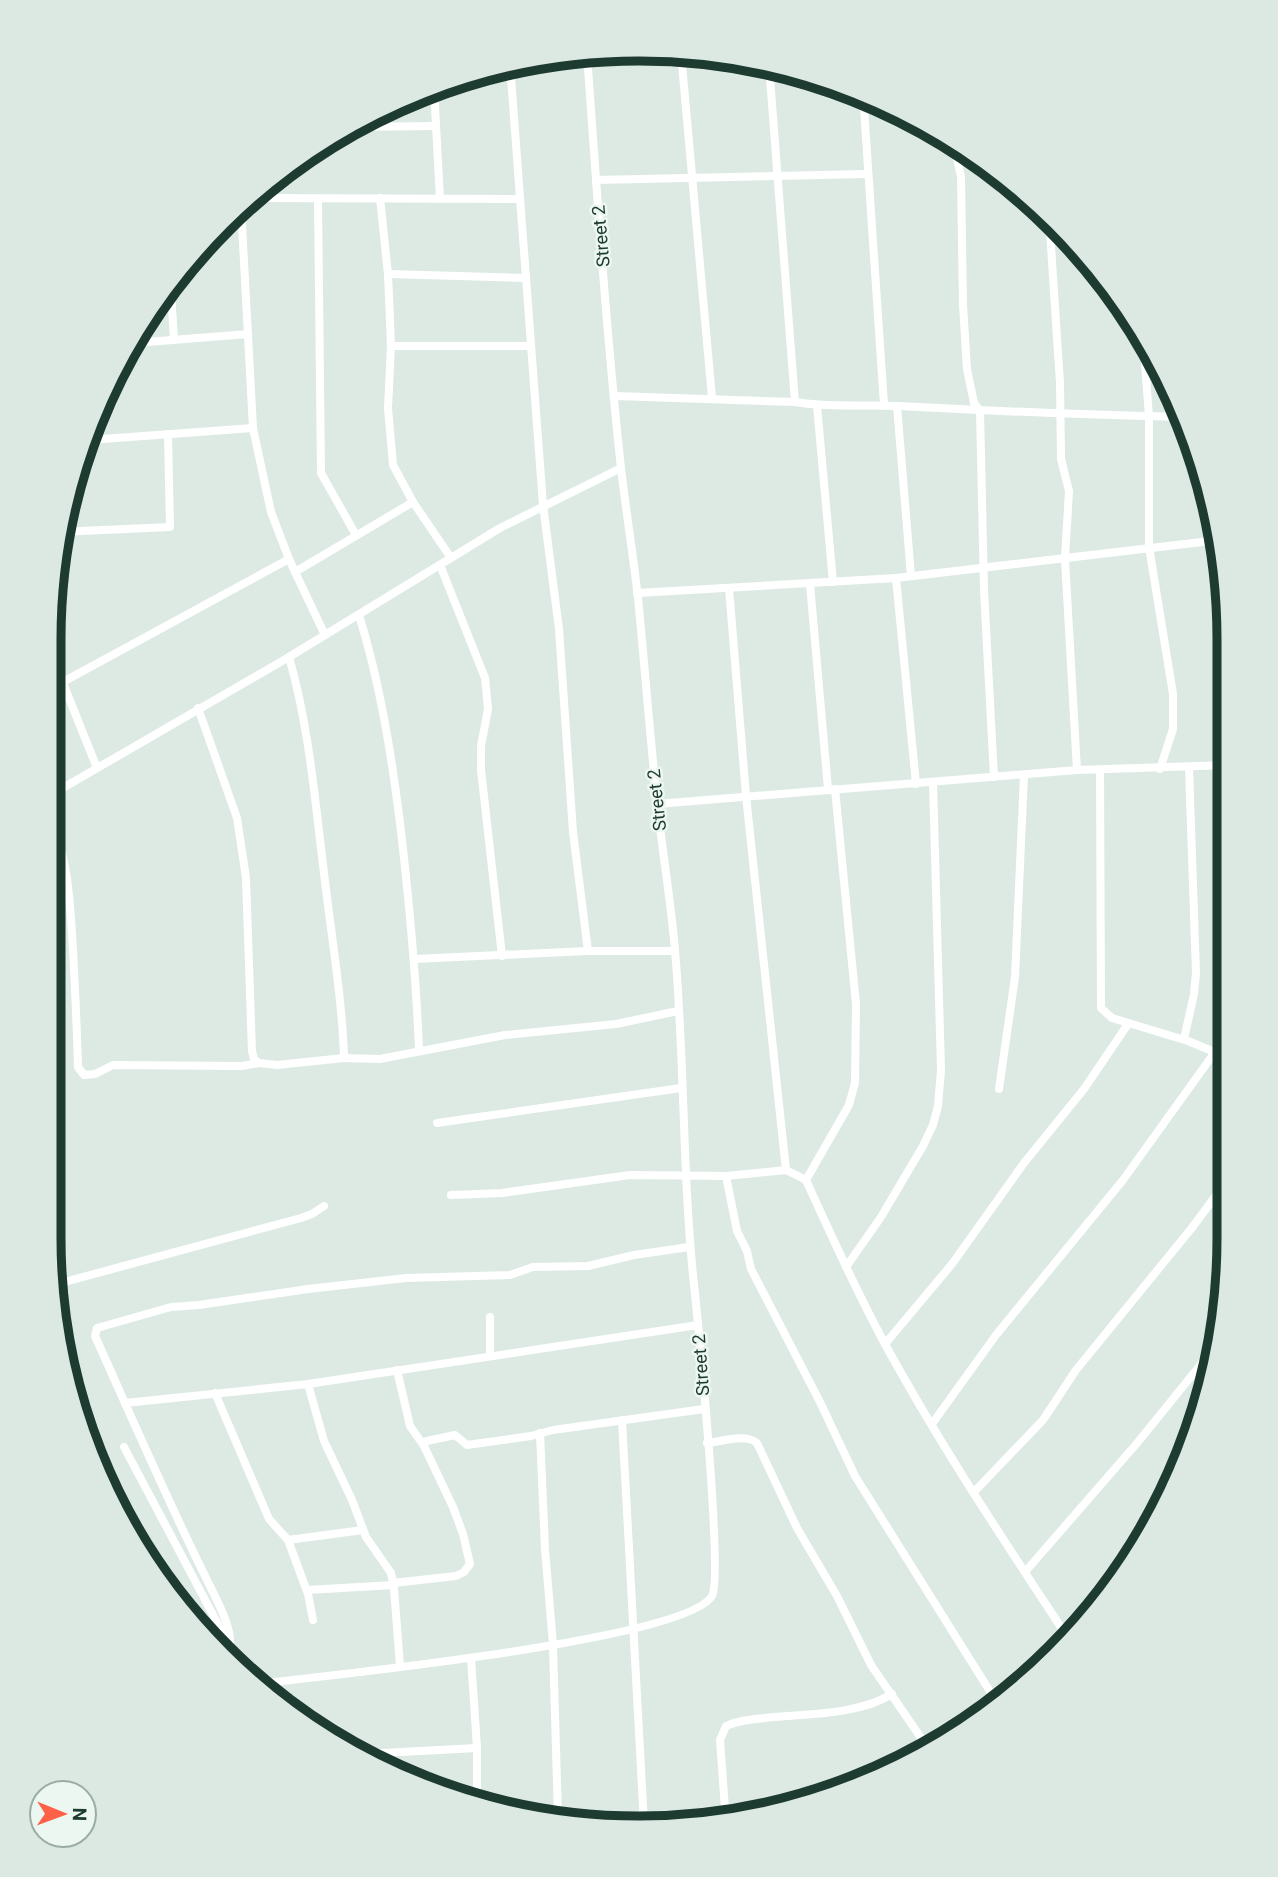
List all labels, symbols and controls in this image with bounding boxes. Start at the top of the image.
street label: Street 2 [587,204,614,268]
street label: Street 2 [643,768,670,832]
street label: Street 2 [688,1333,713,1397]
north arrow [28,1779,98,1849]
text: N [68,1807,91,1821]

